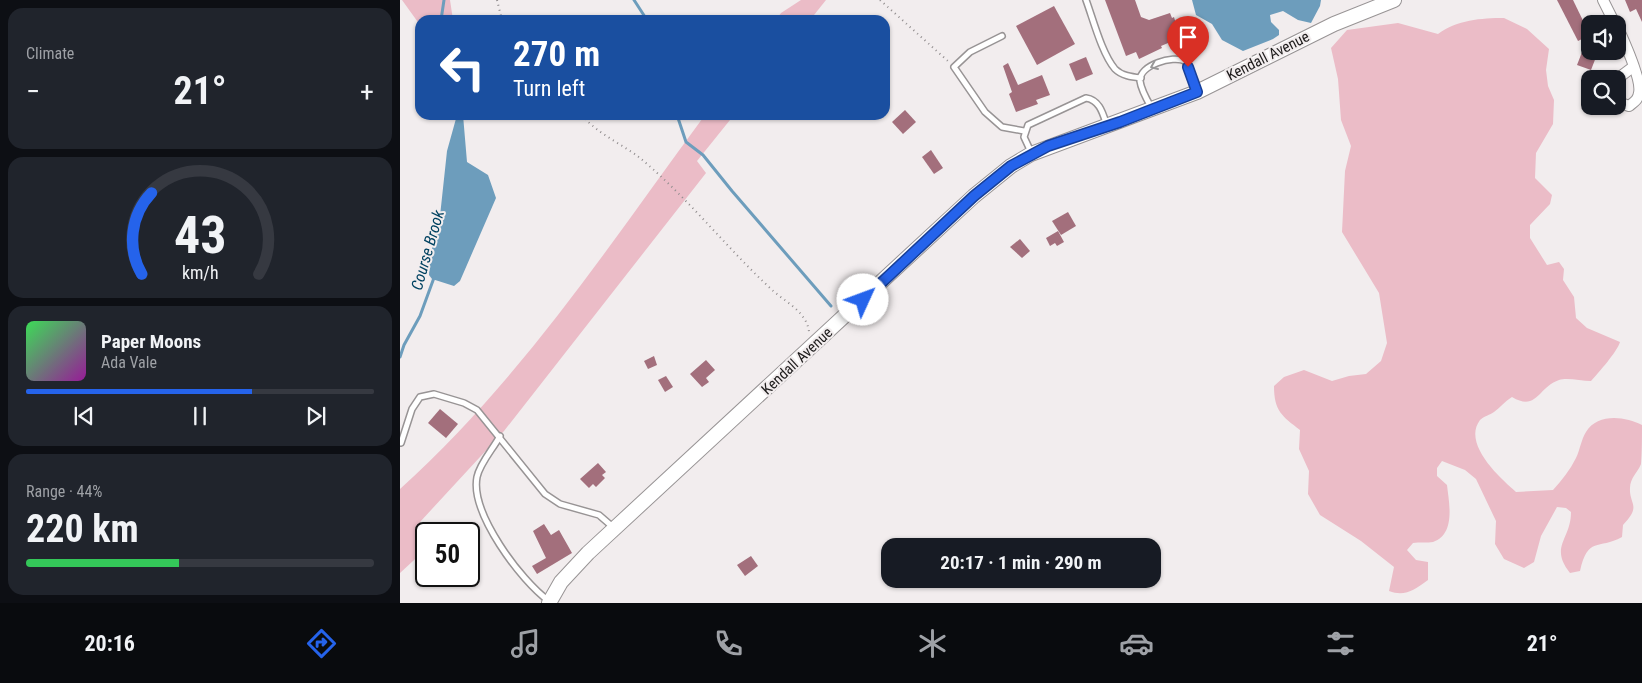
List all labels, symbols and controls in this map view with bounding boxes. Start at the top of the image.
map controls [1581,15,1626,115]
button: sound [1581,15,1626,60]
pin [1167,16,1209,67]
icon: arrive [1174,23,1202,51]
street label: Kendall Avenue [1224,27,1312,85]
text: 270 m [513,34,600,75]
icon: left [430,35,495,100]
text: Climate [26,44,74,63]
one-way arrow [1150,59,1159,70]
text: 21° [173,69,227,113]
button: search [1581,70,1626,115]
text: − [26,75,40,108]
text: + [360,75,374,108]
text: Turn left [513,76,585,101]
text: 43 [174,205,226,266]
water label: Course Brook [407,207,448,292]
text: km/h [182,262,218,283]
position arrow [836,273,888,325]
street label: Kendall Avenue [758,324,836,398]
text: Paper Moons [101,330,201,353]
text: Ada Vale [101,353,157,372]
icon: previous [70,402,98,430]
icon: pause [186,402,214,430]
icon: next [302,402,330,430]
text: Range · 44% [26,482,102,501]
text: 220 km [26,507,139,551]
speed limit sign: 50 [415,522,480,587]
text: 20:17 · 1 min · 290 m [940,551,1102,574]
icon: directions [304,626,339,661]
icon: music [508,626,543,661]
icon: phone [711,626,746,661]
icon: climate [915,626,950,661]
icon: car [1119,626,1154,661]
icon: filters [1323,626,1358,661]
text: 20:16 [84,631,135,656]
text: 21° [1527,631,1558,656]

